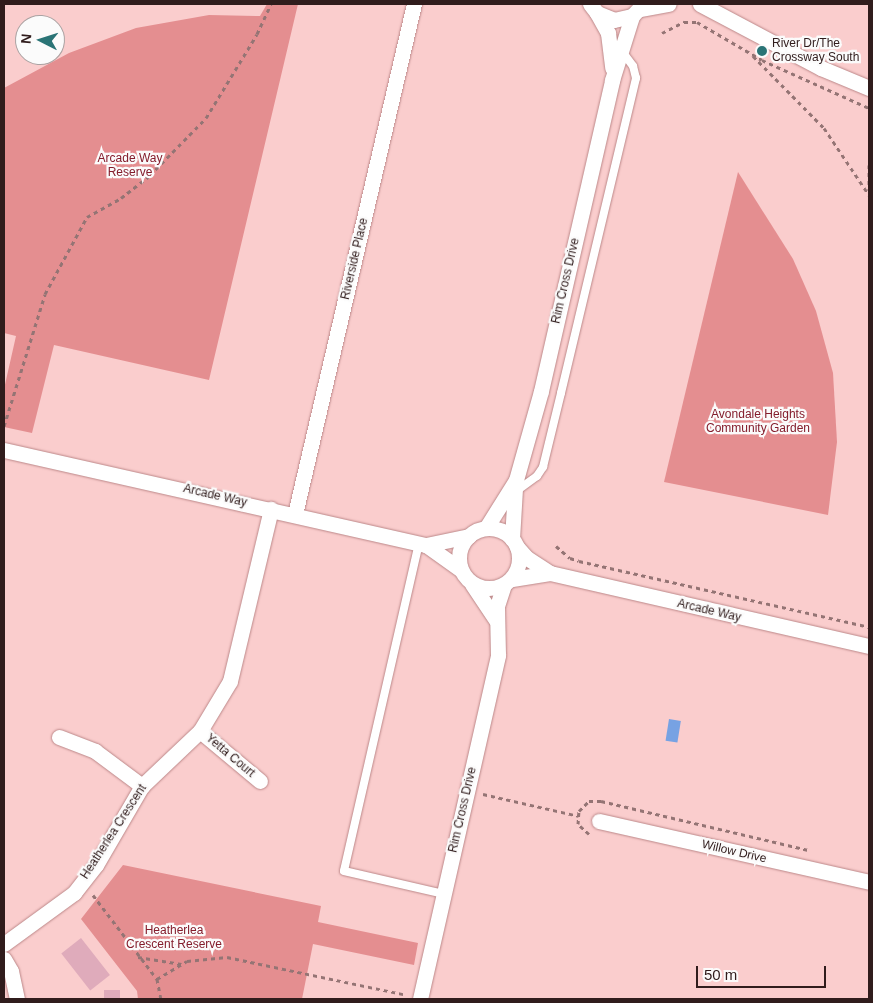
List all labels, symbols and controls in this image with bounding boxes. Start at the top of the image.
north arrow [15,15,65,65]
text: N [18,33,34,45]
place label: River Dr/The Crossway South [772,37,859,65]
marker: River Dr/The Crossway South [756,45,768,57]
park label: Arcade Way Reserve [98,152,162,180]
street label: Riverside Place [339,217,371,301]
street label: Rim Cross Drive [549,237,583,325]
park label: Avondale Heights Community Garden [706,408,810,436]
street label: Arcade Way [182,482,248,510]
street label: Arcade Way [676,597,742,625]
street label: Yetta Court [203,731,257,781]
street label: Rim Cross Drive [446,766,480,854]
street label: Heatherlea Crescent [78,782,150,882]
street label: Willow Drive [700,838,768,866]
park label: Heatherlea Crescent Reserve [126,924,222,952]
scale bar [698,956,828,988]
text: 50 m [704,966,737,983]

